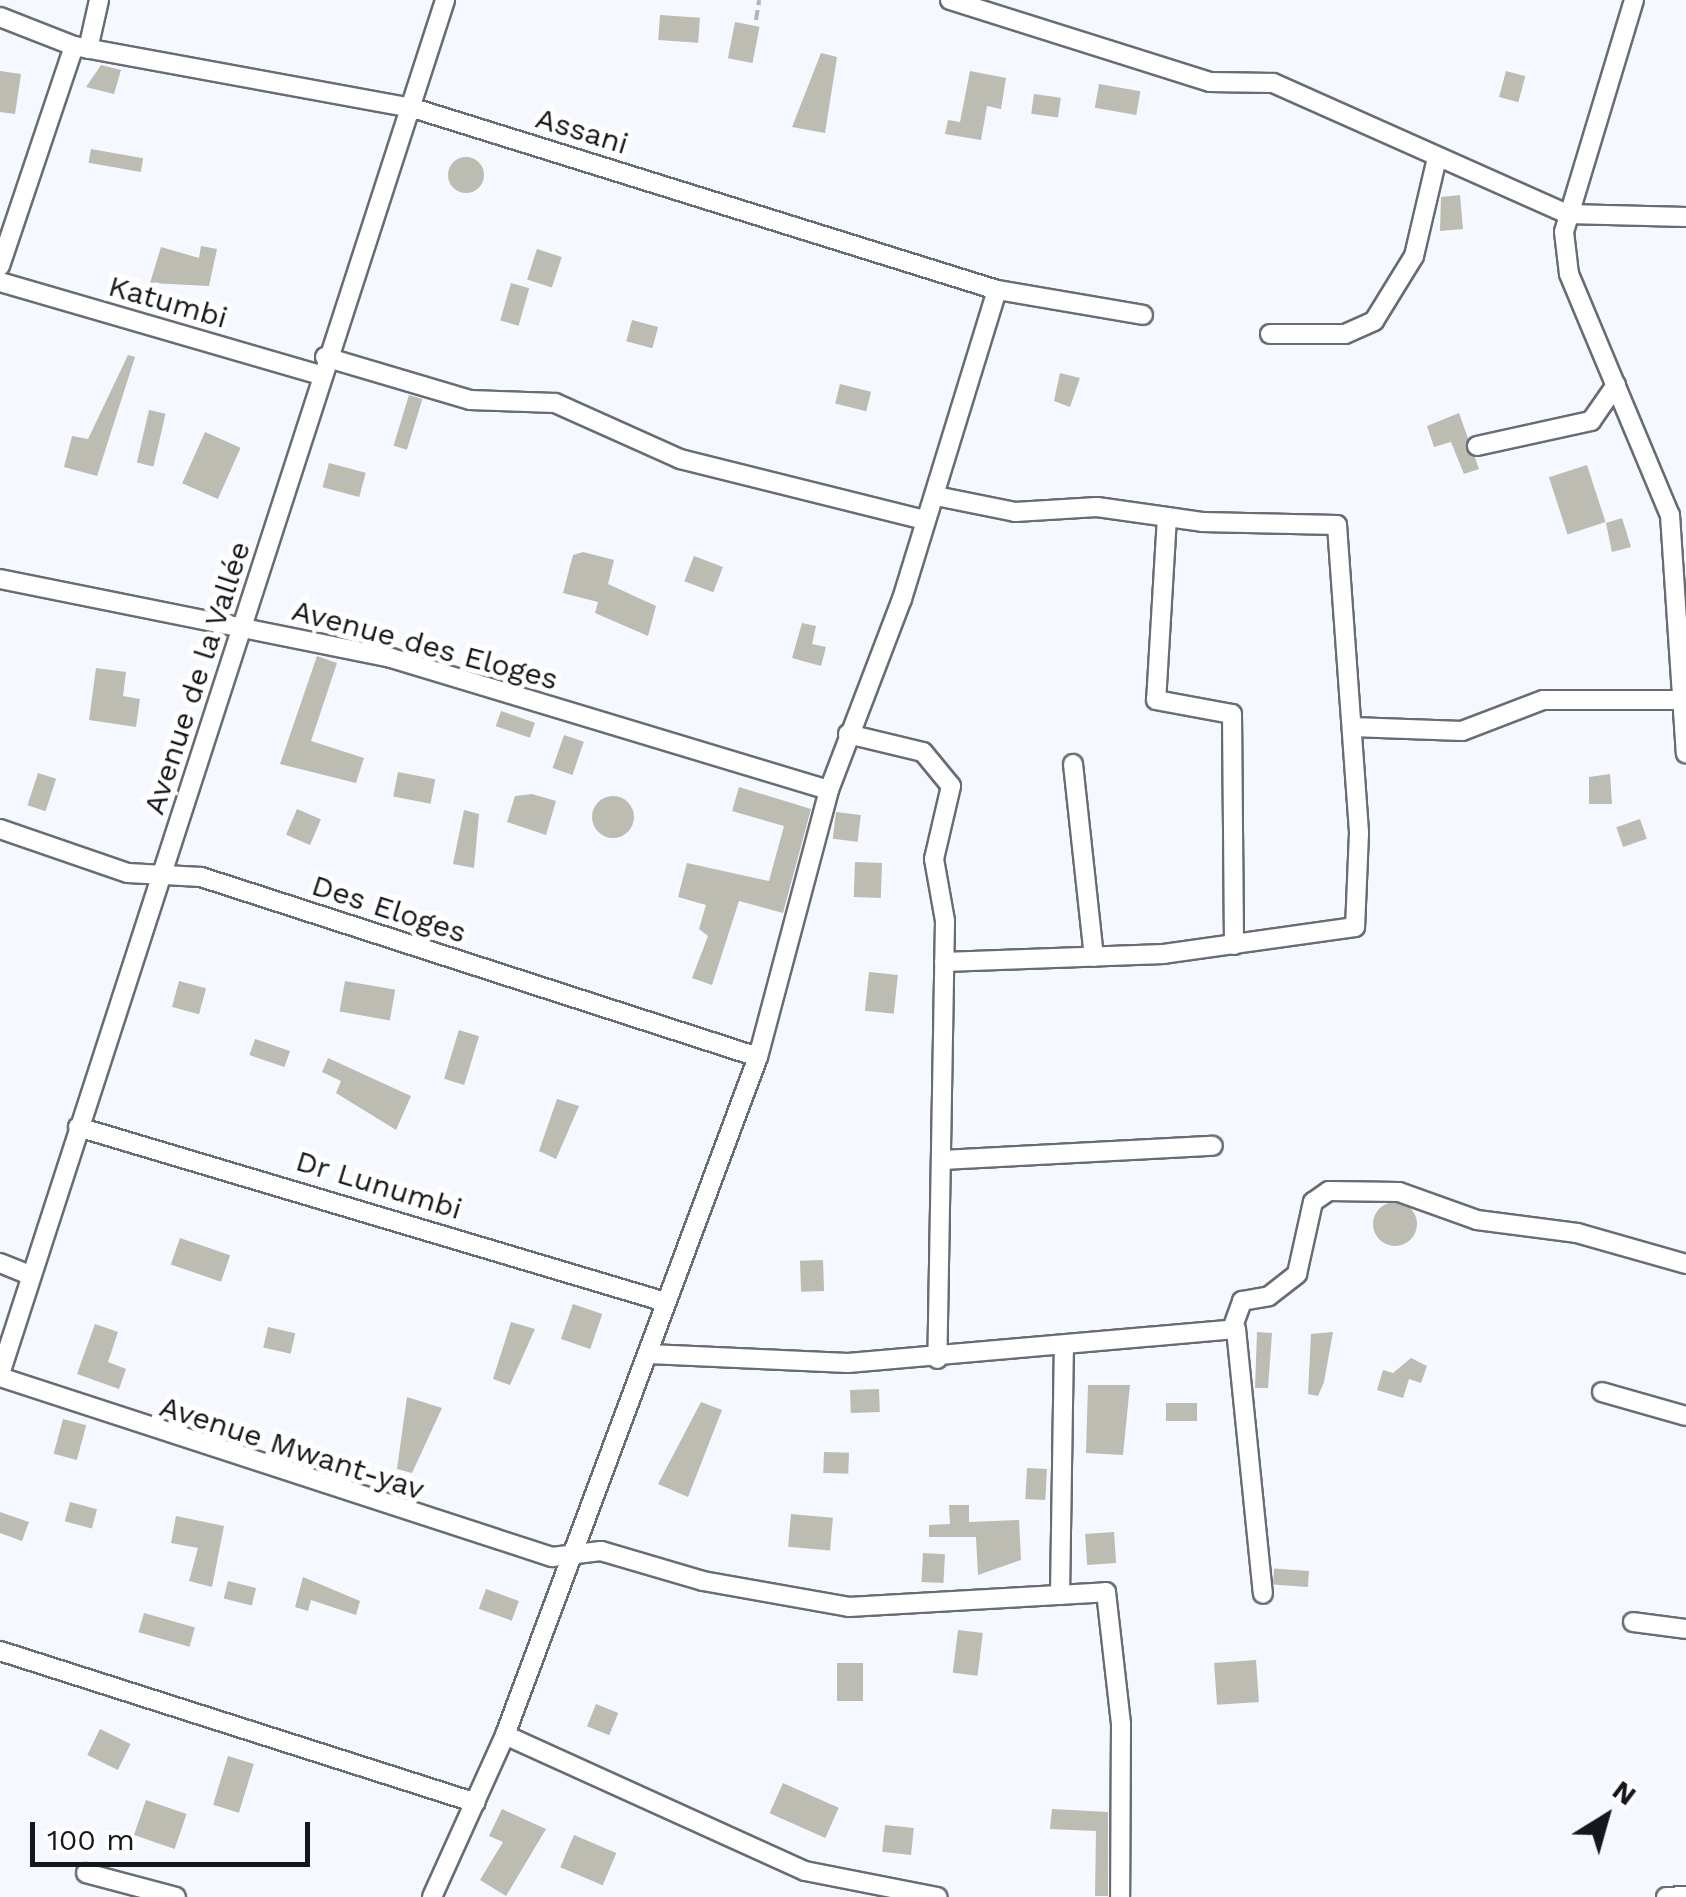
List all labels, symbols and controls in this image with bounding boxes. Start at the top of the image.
street label: Assani [531,100,633,162]
street label: Katumbi [104,268,232,336]
street label: Avenue de la Vallée [136,536,258,820]
street label: Avenue des Eloges [288,592,562,698]
street label: Des Eloges [307,867,471,951]
street label: Dr Lunumbi [291,1143,467,1227]
street label: Avenue Mwant-yav [155,1388,429,1508]
north arrow [1556,1767,1656,1867]
text: N [1606,1773,1643,1812]
scale bar [35,1802,315,1864]
text: 100 m [47,1822,135,1857]

